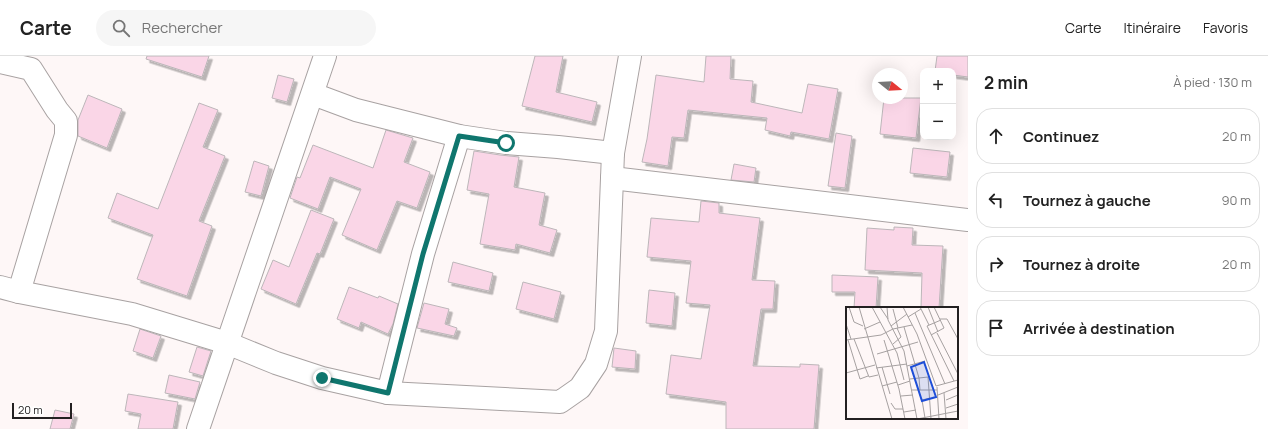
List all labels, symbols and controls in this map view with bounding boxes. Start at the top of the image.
search box [96,10,376,46]
text: Carte [20,15,72,41]
icon: search [110,17,132,39]
text: Rechercher [142,17,223,38]
text: Carte [1065,18,1101,37]
text: Itinéraire [1123,18,1181,37]
text: Favoris [1203,18,1248,37]
north arrow [872,68,908,104]
map controls [920,68,956,140]
button: + [920,68,956,104]
text: 2 min [984,71,1028,94]
text: À pied · 130 m [1173,73,1252,91]
button: − [920,104,956,140]
icon: ahead [985,125,1007,147]
text: Continuez [1023,126,1099,147]
text: 20 m [1222,127,1251,145]
route start [497,134,515,152]
icon: left [985,189,1007,211]
text: Tournez à gauche [1023,190,1151,211]
text: 90 m [1221,191,1251,209]
icon: right [985,253,1007,275]
text: Tournez à droite [1023,254,1140,275]
text: 20 m [1222,255,1251,273]
inset map [846,307,958,419]
icon: arrive [985,317,1007,339]
text: Arrivée à destination [1023,318,1175,339]
route end [313,369,331,387]
scale bar [12,401,72,420]
text: 20 m [18,402,43,417]

